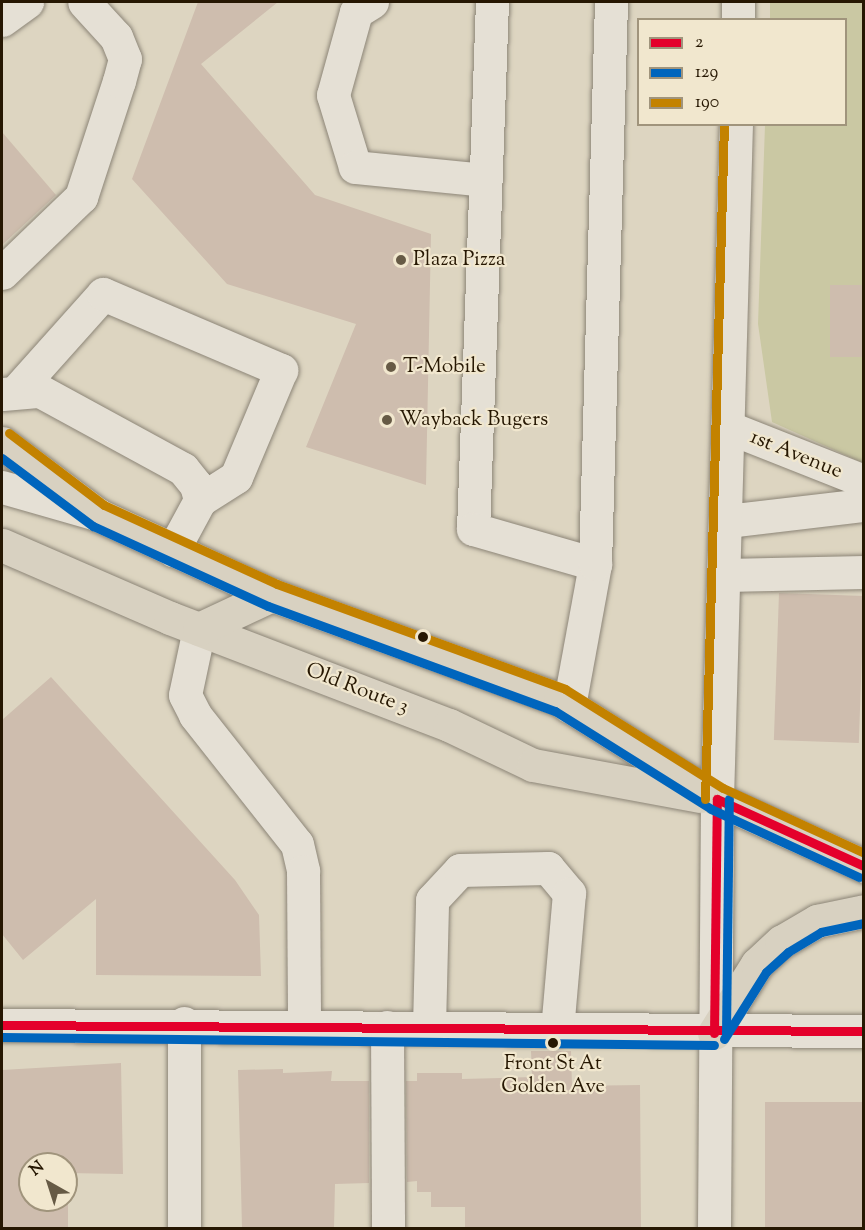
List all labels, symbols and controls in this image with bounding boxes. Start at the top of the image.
legend [637,18,847,126]
text: 2 [695,30,703,56]
text: 129 [695,60,718,86]
text: 190 [695,90,719,116]
place label: Plaza Pizza [413,247,506,273]
marker: Plaza Pizza [394,253,408,267]
place label: T-Mobile [403,354,486,380]
marker: T-Mobile [384,360,398,374]
place label: Wayback Bugers [399,407,548,433]
marker: Wayback Bugers [380,413,394,427]
street label: 1st Avenue [746,425,846,485]
unlabelled marker [417,631,429,643]
street label: Old Route 3 [302,658,412,720]
marker: Front St At Golden Ave [547,1037,559,1049]
place label: Front St At Golden Ave [501,1052,605,1099]
north arrow [18,1152,78,1212]
text: N [25,1156,50,1182]

